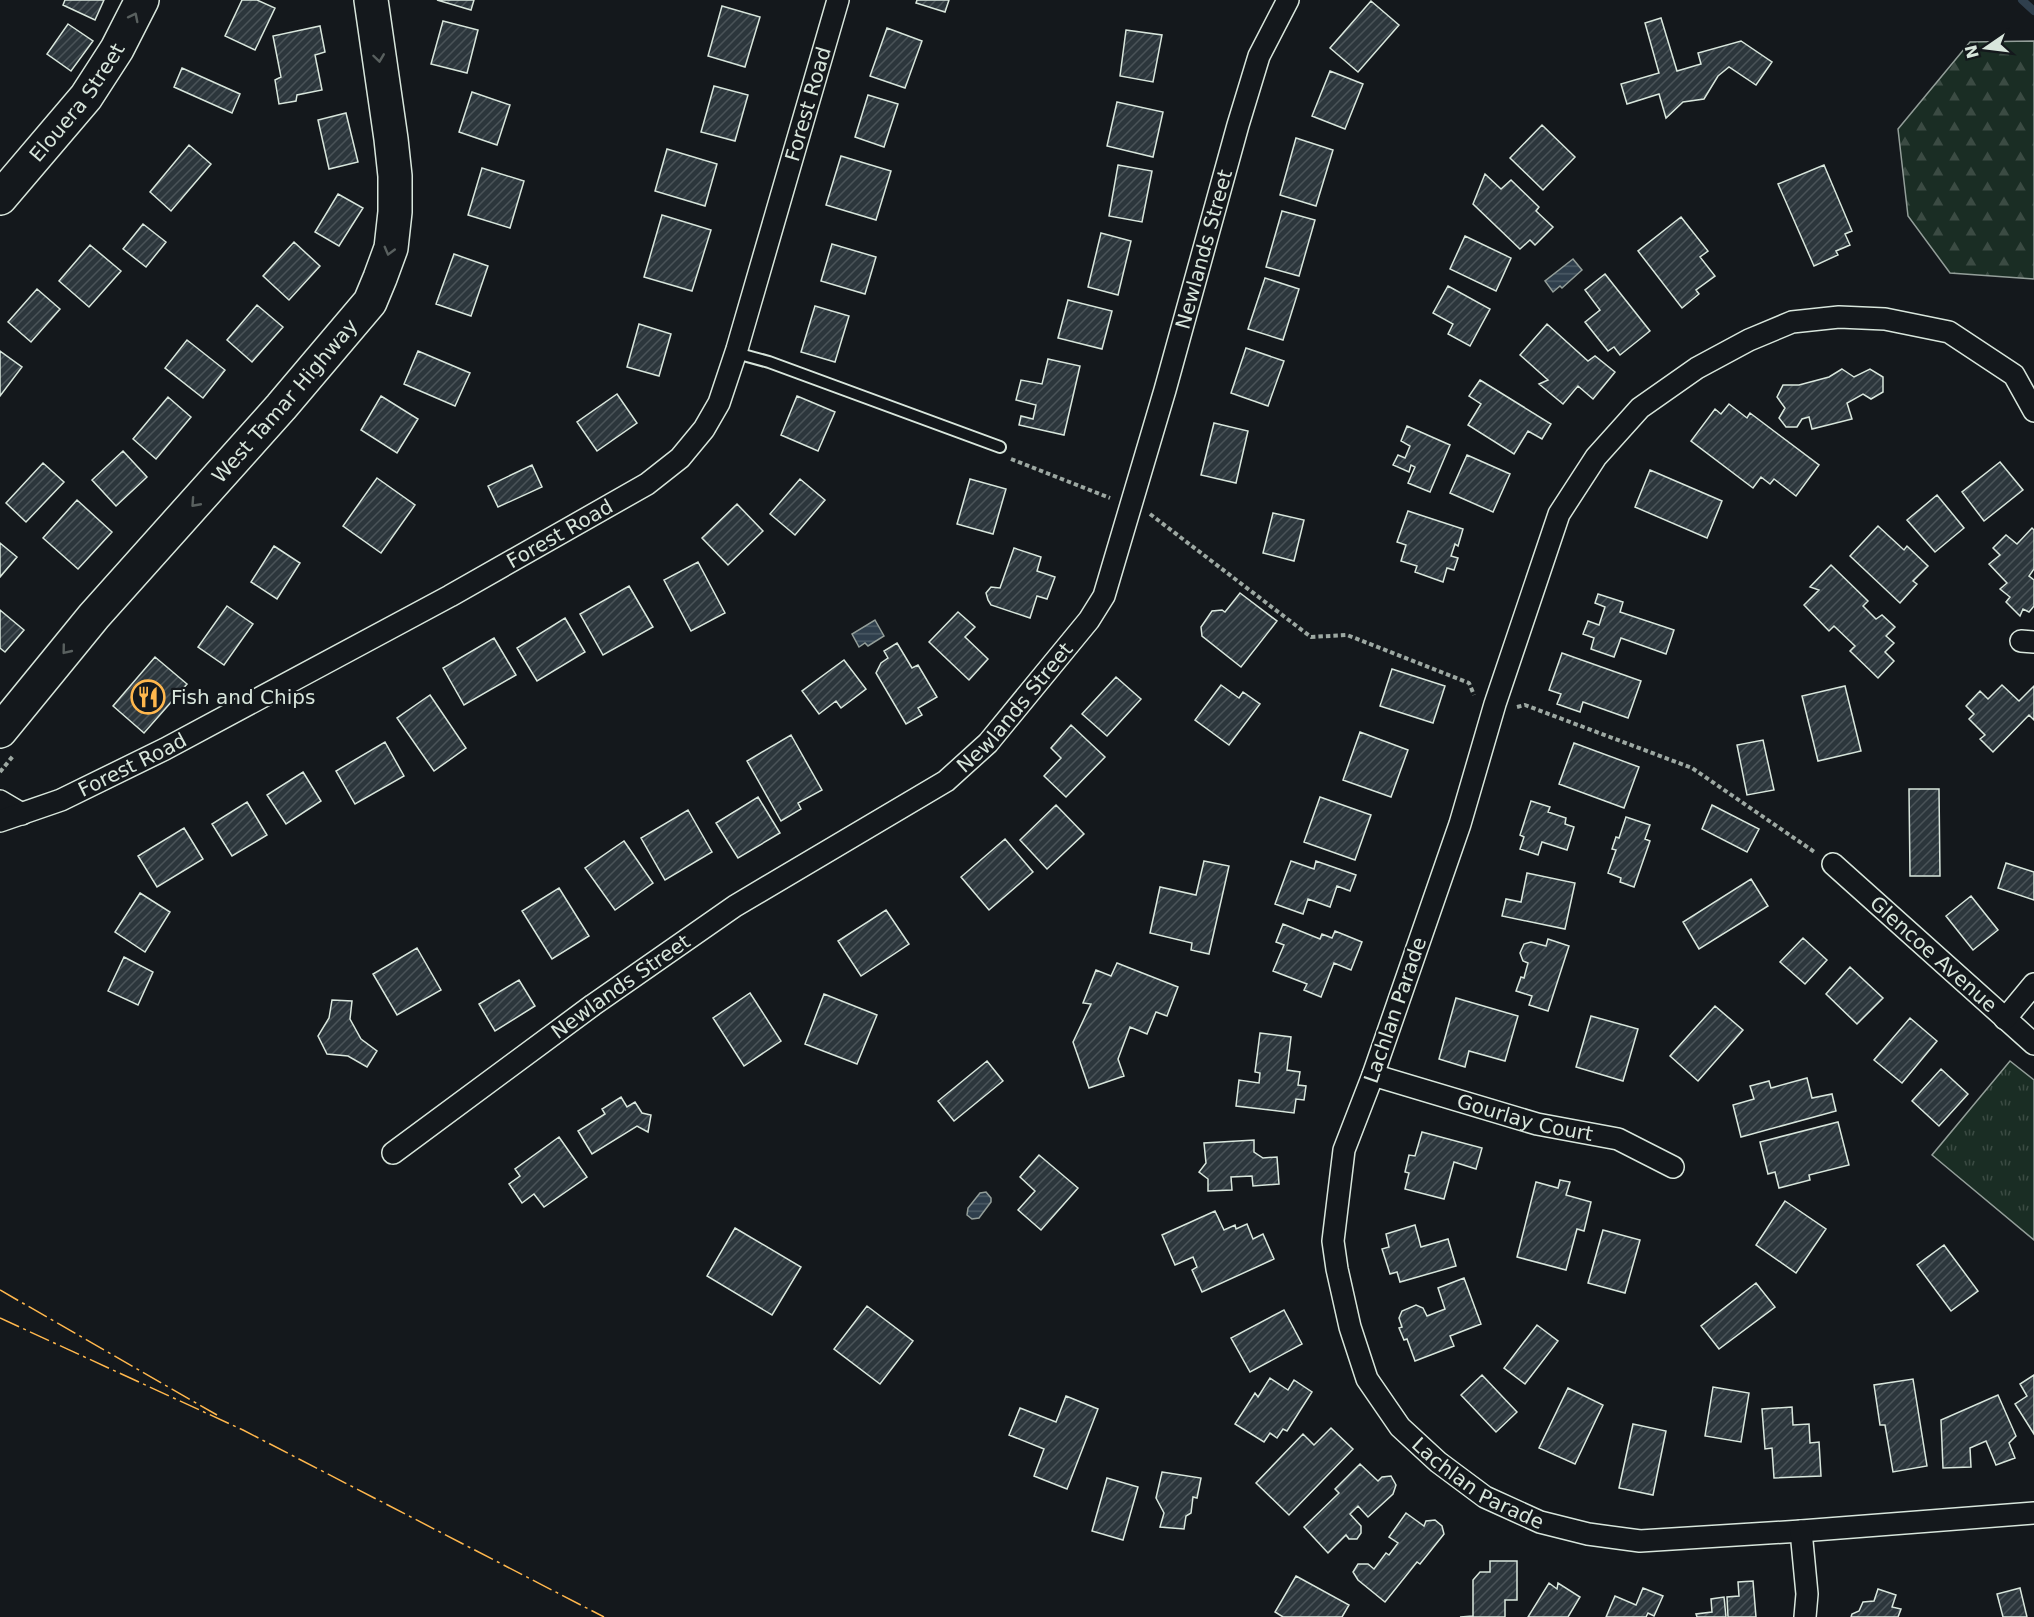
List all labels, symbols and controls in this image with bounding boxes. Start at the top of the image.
one-way arrow [127,13,138,23]
north arrow [1956,18,2016,78]
street label: Elouera Street [24,39,130,167]
text: N [1961,43,1983,60]
street label: Forest Road [780,44,836,164]
one-way arrow [373,53,385,62]
street label: Newlands Street [1170,167,1237,332]
one-way arrow [383,246,396,256]
street label: West Tamar Highway [207,314,363,488]
street label: Forest Road [502,494,617,573]
one-way arrow [191,497,202,507]
street label: Newlands Street [952,638,1078,777]
one-way arrow [63,643,74,654]
restaurant icon: Fish and Chips [130,679,166,715]
place label: Fish and Chips [171,685,315,709]
street label: Forest Road [74,728,191,802]
street label: Glencoe Avenue [1865,891,2002,1017]
street label: Newlands Street [546,929,695,1044]
street label: Lachlan Parade [1359,934,1431,1086]
street label: Gourlay Court [1454,1089,1595,1146]
street label: Lachlan Parade [1407,1432,1548,1534]

